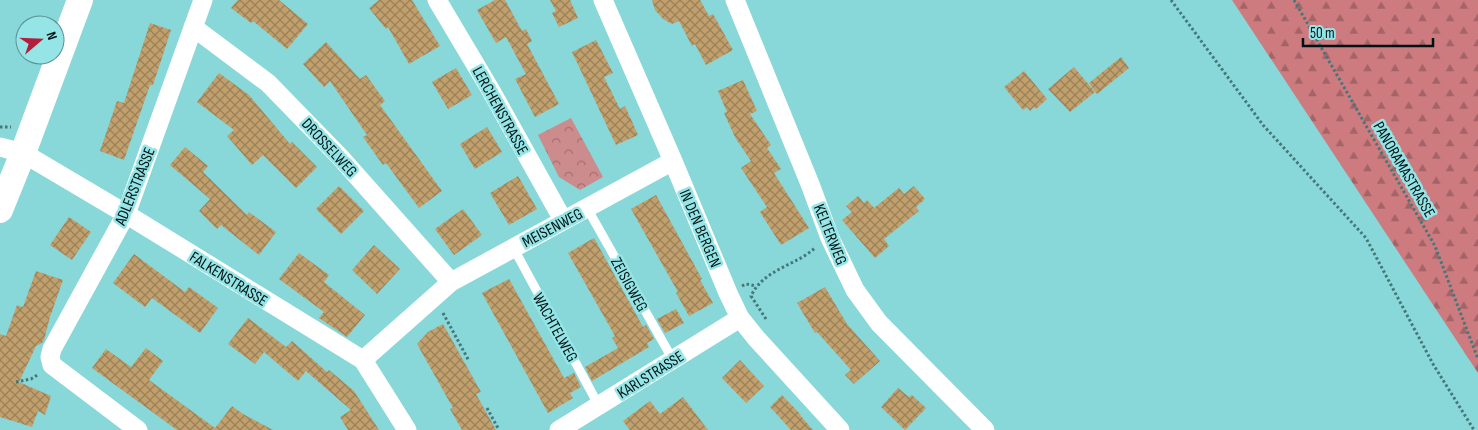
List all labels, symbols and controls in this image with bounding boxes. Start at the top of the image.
north arrow [15,15,65,65]
scale bar [1303,15,1433,47]
text: 50 m [1310,24,1335,43]
text: N [43,30,61,42]
street label: LERCHENSTRASSE [468,63,532,158]
street label: DROSSELWEG [297,115,361,181]
street label: PANORAMASTRASSE [1369,119,1439,221]
street label: ADLERSTRASSE [111,145,160,229]
street label: IN DEN BERGEN [675,187,725,270]
street label: KELTERWEG [809,201,850,268]
street label: MEISENWEG [519,205,586,252]
street label: FALKENSTRASSE [186,248,271,311]
street label: ZEISIGWEG [606,254,651,315]
street label: WACHTELWEG [528,290,581,366]
street label: KARLSTRASSE [614,347,688,403]

